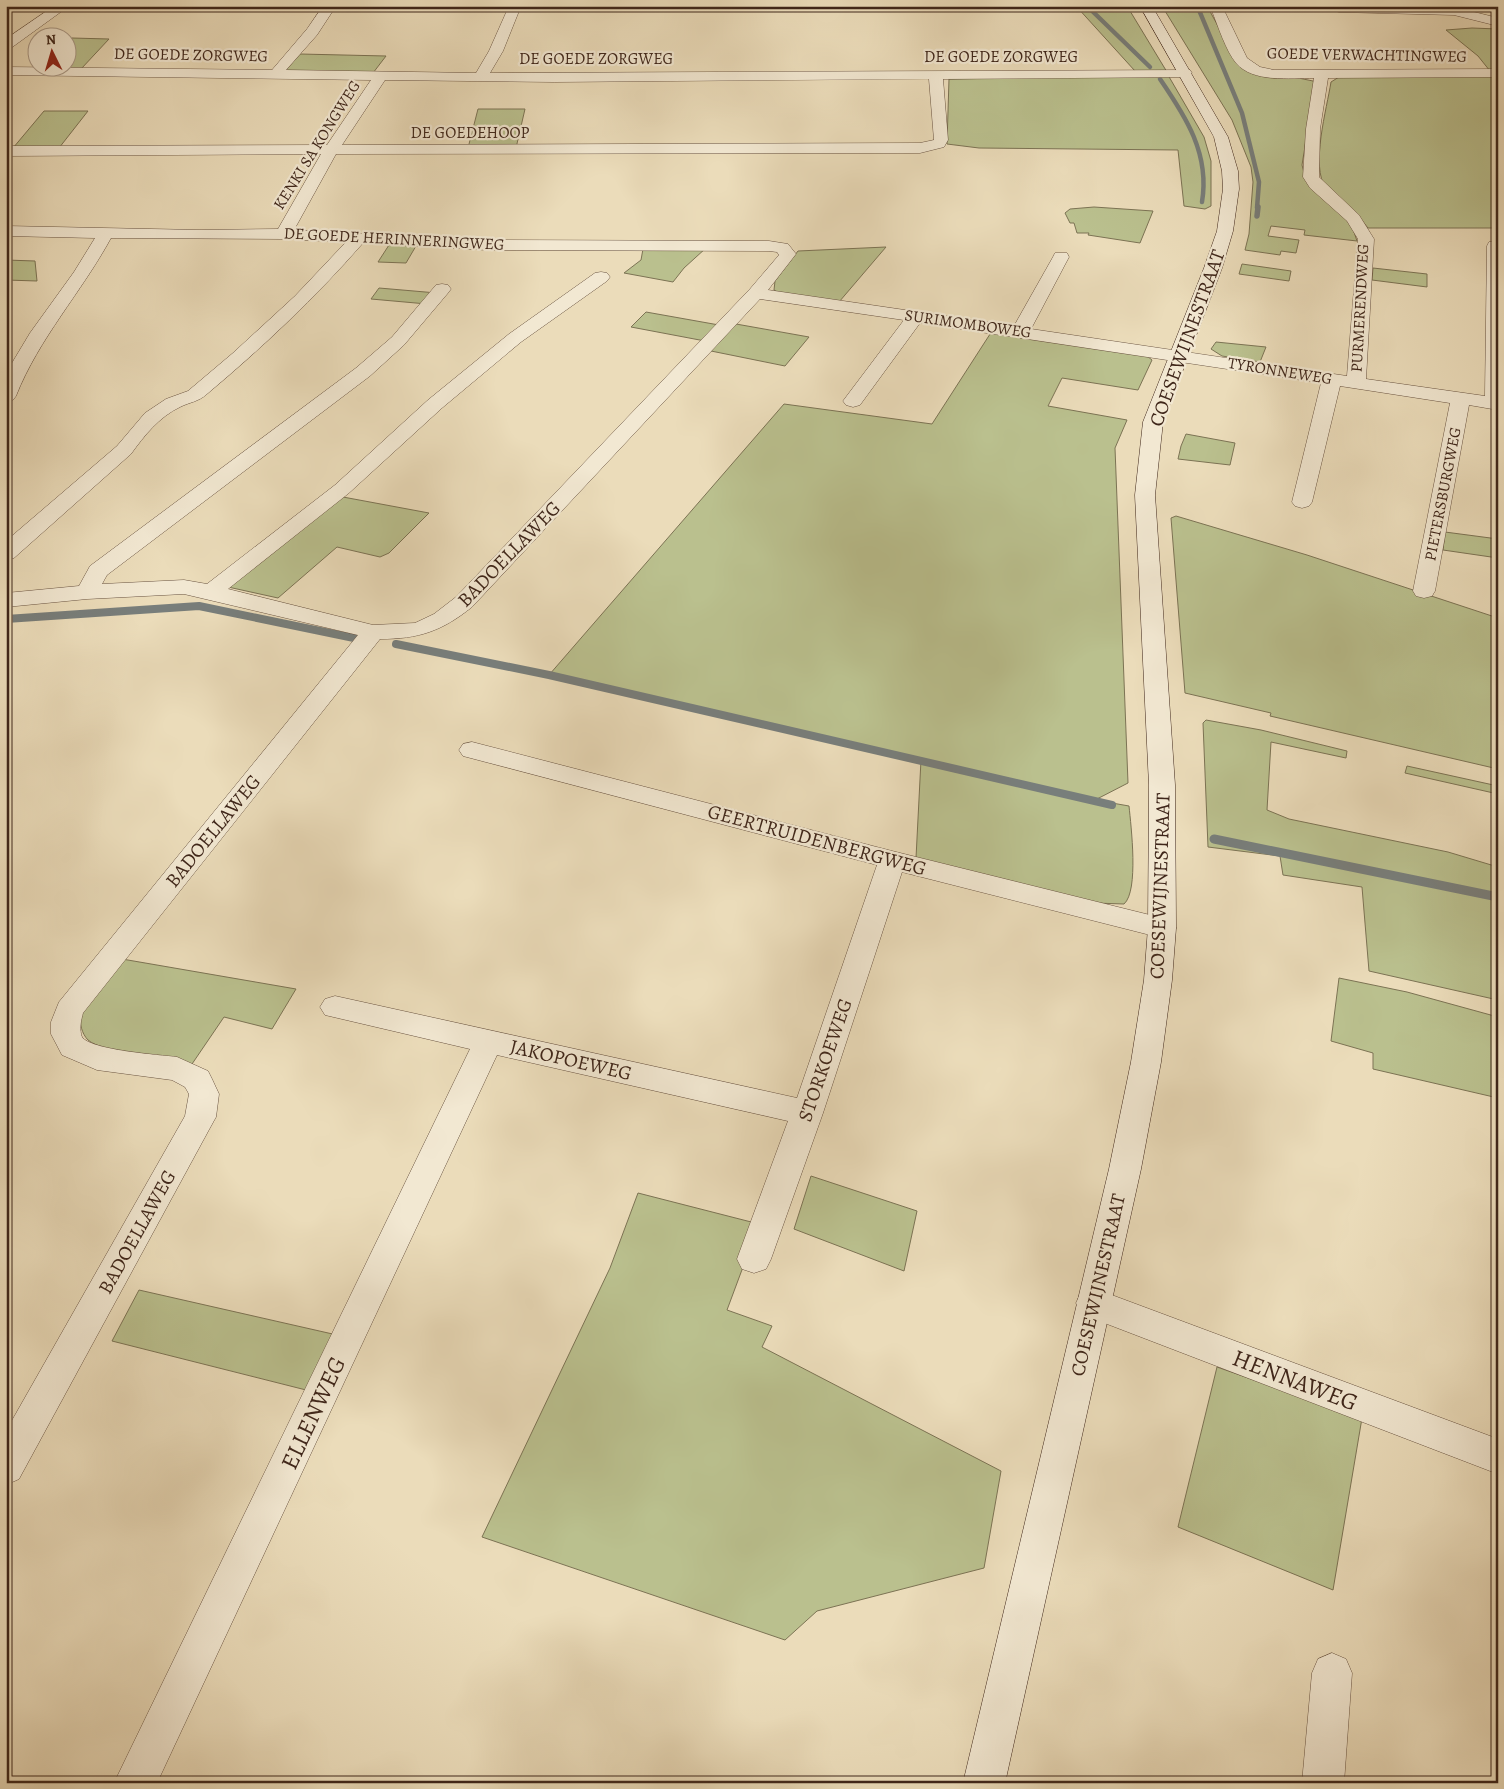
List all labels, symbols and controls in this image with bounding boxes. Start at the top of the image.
north arrow [28,28,78,78]
text: N [45,30,57,49]
street label: GOEDE VERWACHTINGWEG [1267,42,1467,68]
street label: DE GOEDE ZORGWEG [114,43,268,67]
street label: DE GOEDE ZORGWEG [924,46,1078,68]
street label: DE GOEDE ZORGWEG [519,48,673,70]
street label: KENKI SA KONGWEG [268,76,366,214]
street label: DE GOEDEHOOP [411,122,530,144]
street label: DE GOEDE HERINNERINGWEG [283,222,505,256]
street label: PURMERENDWEG [1346,243,1374,373]
street label: COESEWIJNESTRAAT [1142,246,1232,430]
street label: SURIMOMBOWEG [903,304,1033,344]
street label: TYRONNEWEG [1226,352,1334,390]
street label: PIETERSBURGWEG [1419,425,1467,563]
street label: BADOELLAWEG [451,495,567,613]
street label: BADOELLAWEG [159,769,267,893]
street label: COESEWIJNESTRAAT [1143,792,1177,980]
street label: GEERTRUIDENBERGWEG [705,798,929,882]
street label: STORKOEWEG [791,995,859,1125]
street label: JAKOPOEWEG [507,1033,635,1087]
street label: BADOELLAWEG [92,1165,182,1299]
street label: COESEWIJNESTRAAT [1064,1191,1132,1379]
street label: HENNAWEG [1228,1341,1362,1419]
street label: ELLENWEG [273,1351,353,1475]

